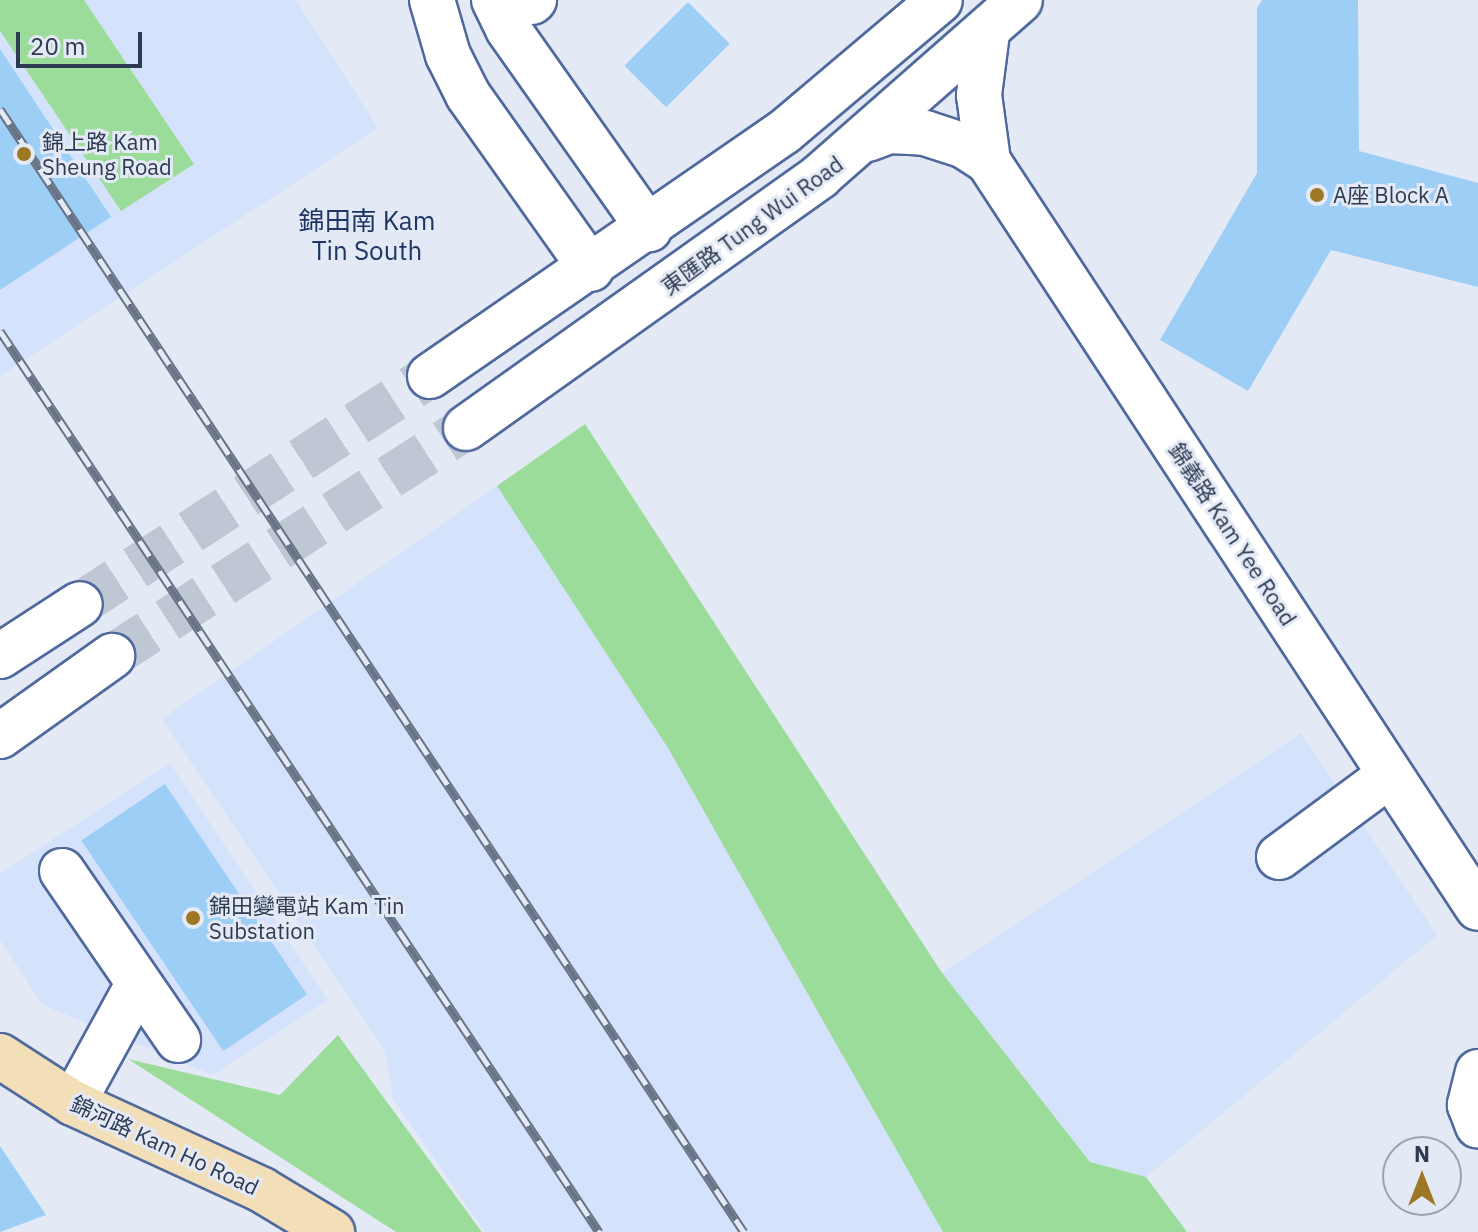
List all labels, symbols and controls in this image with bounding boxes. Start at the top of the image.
scale bar [20,16,146,66]
text: 20 m [30,30,85,62]
place label: 錦上路 Kam Sheung Road [42,128,172,180]
marker: 錦上路 Kam Sheung Road [13,143,35,165]
street label: 東匯路 Tung Wui Road [656,150,848,300]
place label: A座 Block A [1333,182,1449,208]
marker: A座 Block A [1308,186,1326,204]
district label: 錦田南 Kam Tin South [299,205,435,266]
street label: 錦義路 Kam Yee Road [1164,438,1302,630]
place label: 錦田變電站 Kam Tin Substation [209,892,405,944]
marker: 錦田變電站 Kam Tin Substation [184,909,202,927]
street label: 錦河路 Kam Ho Road [67,1090,263,1200]
north arrow [1382,1136,1462,1216]
text: N [1414,1139,1430,1168]

